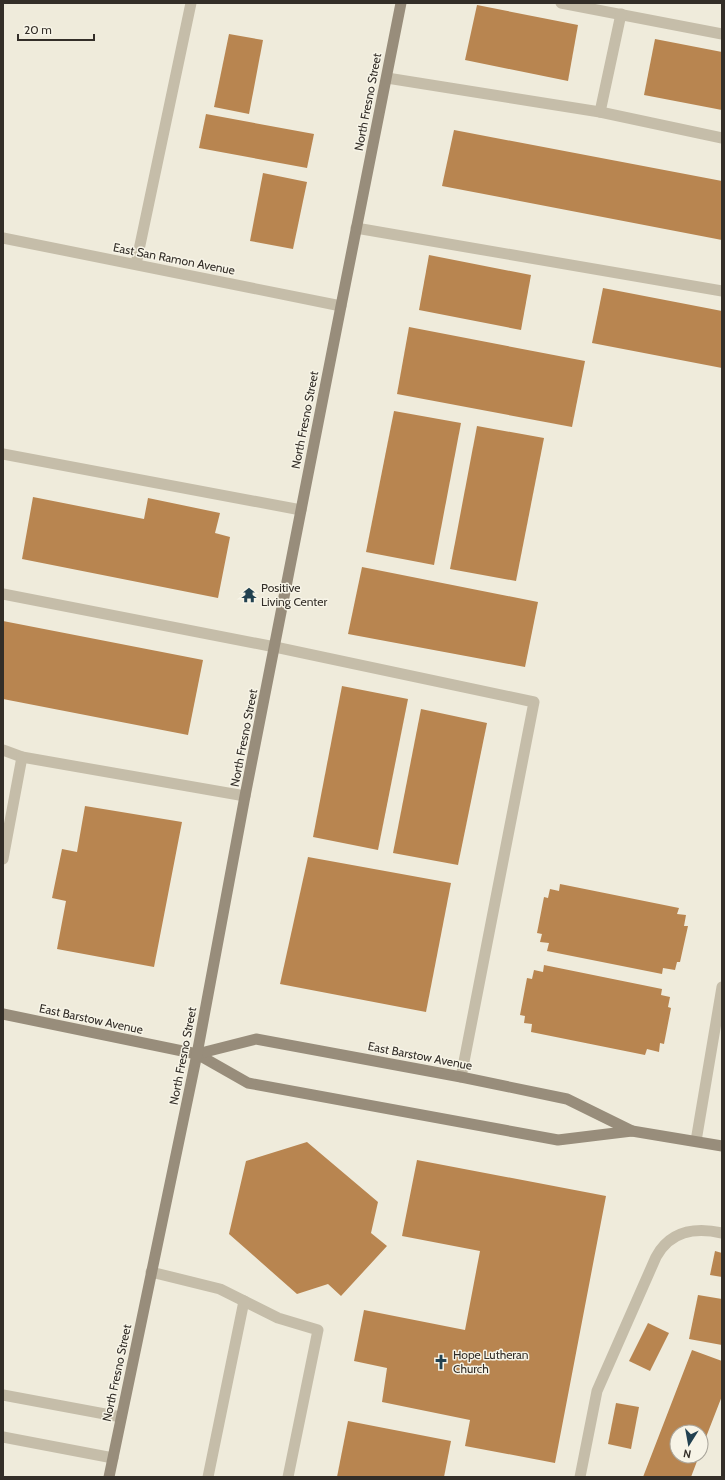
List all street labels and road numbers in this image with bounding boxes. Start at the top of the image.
street label: North Fresno Street [351,52,384,152]
street label: East San Ramon Avenue [112,239,236,278]
street label: North Fresno Street [288,370,321,470]
street label: North Fresno Street [227,688,260,788]
street label: East Barstow Avenue [38,1000,144,1037]
street label: North Fresno Street [166,1006,199,1106]
street label: East Barstow Avenue [367,1038,473,1073]
street label: North Fresno Street [99,1323,134,1423]

